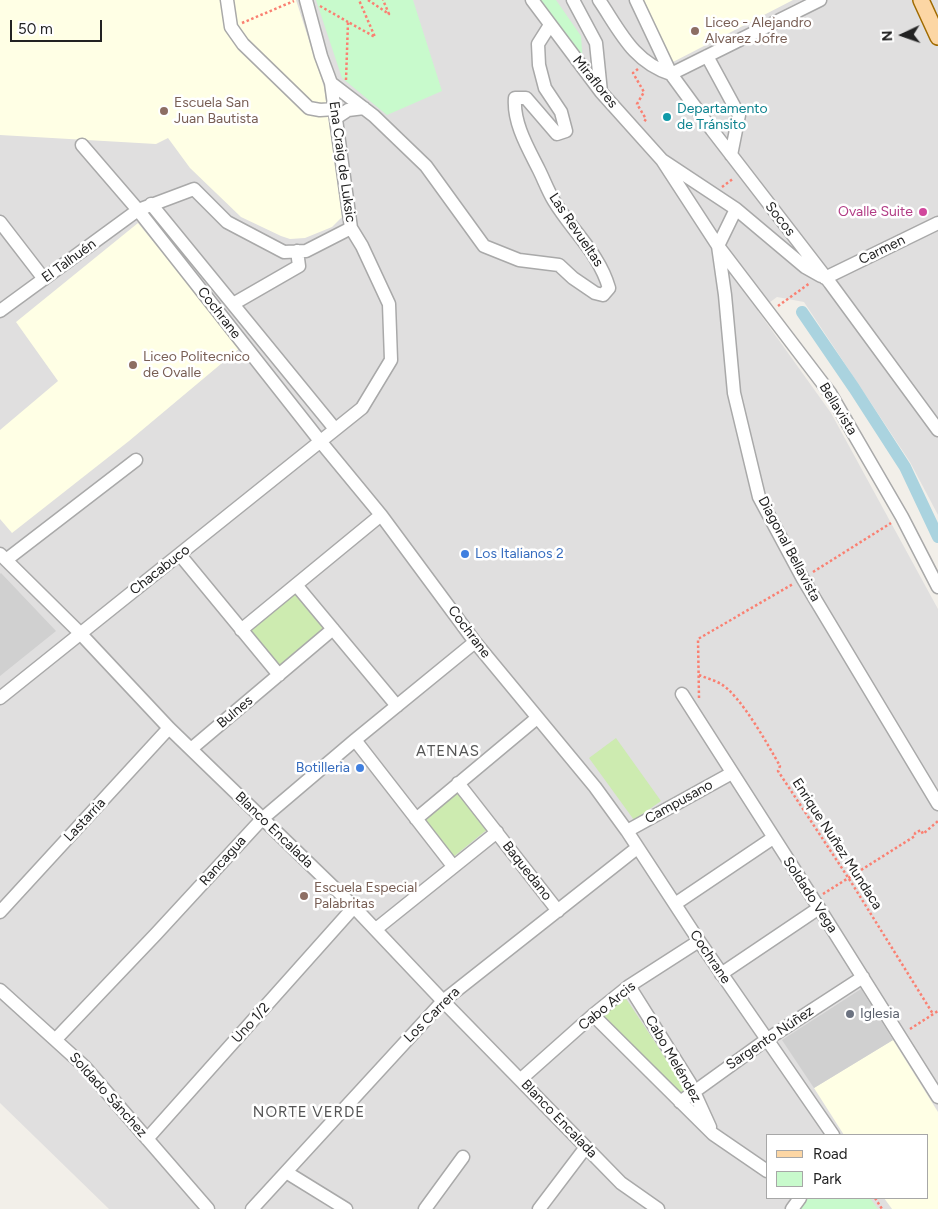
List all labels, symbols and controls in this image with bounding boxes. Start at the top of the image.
scale bar [12,10,105,42]
north arrow [878,10,928,60]
place label: Liceo - Alejandro Alvarez Jofre [705,15,812,48]
text: 50 m [18,20,53,38]
marker: Liceo - Alejandro Alvarez Jofre [689,25,701,37]
text: N [879,30,896,42]
street label: Miraflores [569,53,621,111]
place label: Escuela San Juan Bautista [174,95,258,128]
street label: Ena Craig de Luksic [325,100,359,224]
place label: Departamento de Tránsito [677,101,768,134]
marker: Escuela San Juan Bautista [158,105,170,117]
marker: Departamento de Tránsito [661,111,673,123]
street label: Las Revueltas [545,190,607,270]
street label: Socos [761,198,799,240]
place label: Ovalle Suite [838,204,913,220]
marker: Ovalle Suite [917,206,929,218]
street label: Carmen [856,232,908,268]
street label: El Talhuén [39,236,99,286]
street label: Cochrane [194,284,244,342]
place label: Liceo Politecnico de Ovalle [143,349,250,382]
marker: Liceo Politecnico de Ovalle [127,359,139,371]
street label: Bellavista [815,380,861,438]
street label: Diagonal Bellavista [754,494,824,604]
street label: Chacabuco [127,541,193,599]
place label: Los Italianos 2 [475,546,564,562]
marker: Los Italianos 2 [459,548,471,560]
street label: Cochrane [444,603,494,661]
street label: Bulnes [214,692,256,732]
district label: ATENAS [415,743,481,761]
place label: Botilleria [296,760,350,776]
marker: Botilleria [354,762,366,774]
street label: Enrique Nuñez Mundaca [788,775,886,913]
street label: Campusano [642,777,716,827]
street label: Blanco Encalada [231,788,317,872]
street label: Lastarria [61,795,109,845]
street label: Rancagua [196,832,250,890]
street label: Baquedano [499,838,555,904]
street label: Soldado Vega [779,854,841,936]
place label: Escuela Especial Palabritas [314,880,417,912]
marker: Escuela Especial Palabritas [298,890,310,902]
street label: Cochrane [686,927,734,987]
street label: Cabo Arcis [575,978,639,1034]
street label: Los Carrera [401,984,463,1046]
street label: Uno 1/2 [229,999,273,1047]
street label: Sargento Núñez [723,1003,817,1073]
place label: Iglesia [860,1006,900,1022]
marker: Iglesia [844,1008,856,1020]
street label: Cabo Meléndez [641,1012,705,1106]
street label: Soldado Sánchez [66,1049,150,1141]
street label: Blanco Encalada [517,1076,601,1162]
district label: NORTE VERDE [251,1104,367,1122]
legend [766,1134,928,1199]
text: Road [813,1145,848,1163]
text: Park [813,1170,842,1188]

